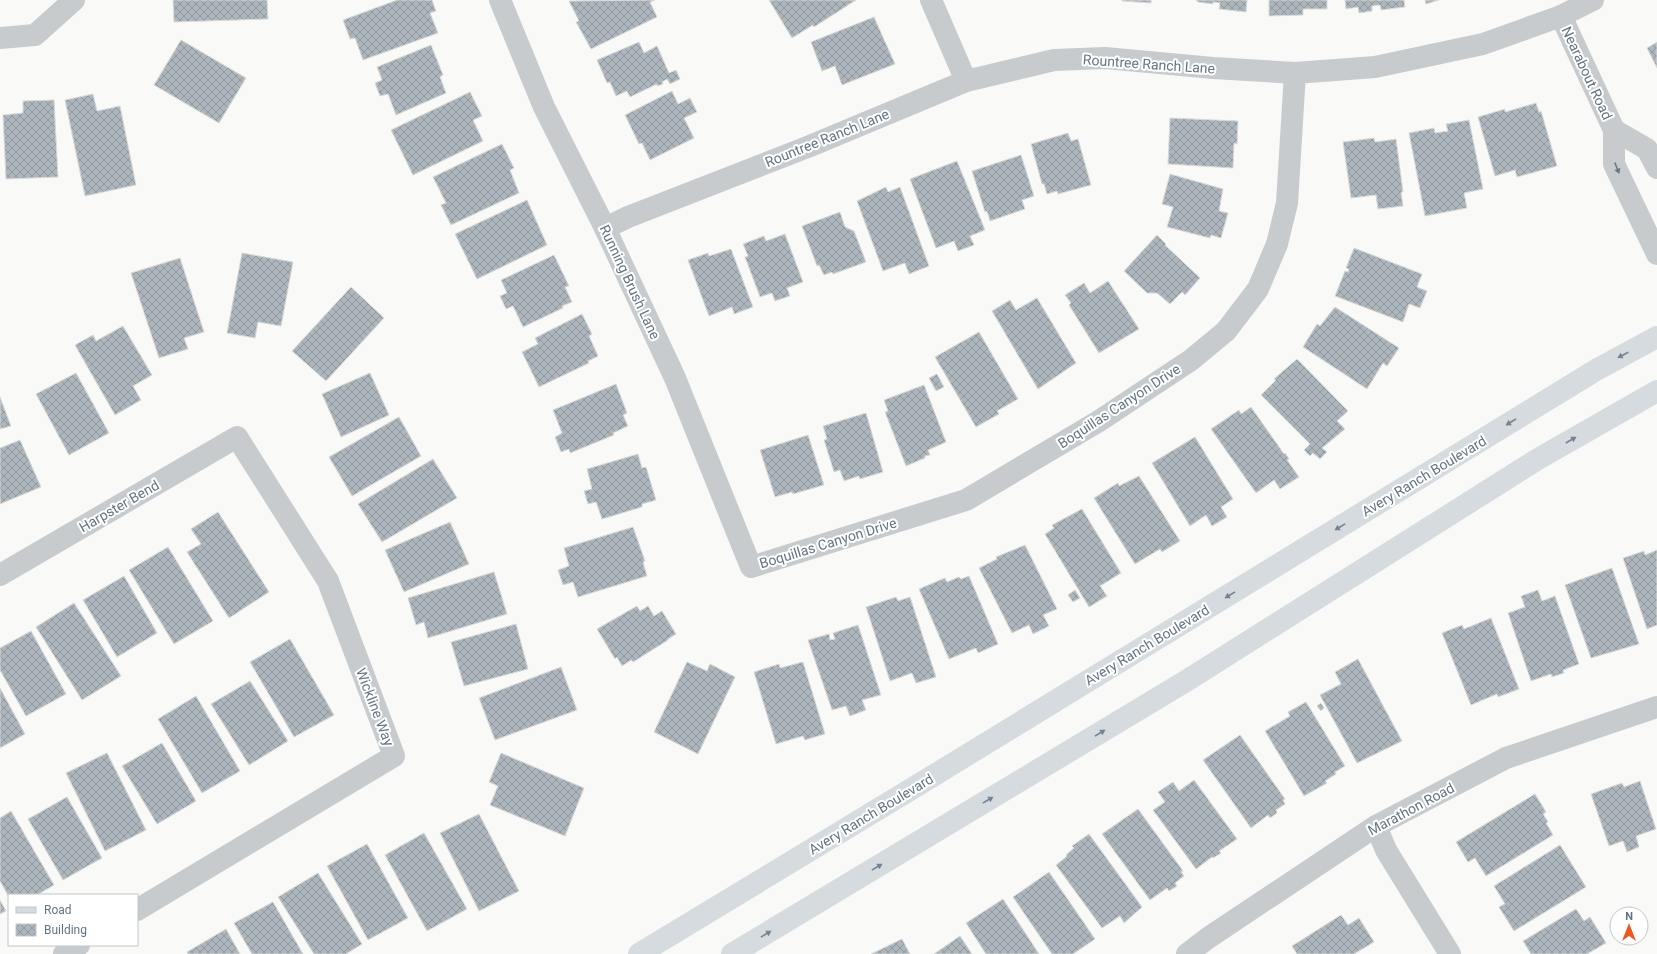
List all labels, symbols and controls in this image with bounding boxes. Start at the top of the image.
street label: Nearabout Road [1558,24,1616,122]
street label: Rountree Ranch Lane [1082,51,1216,77]
street label: Rountree Ranch Lane [763,106,891,170]
one-way arrow [1613,162,1620,174]
street label: Running Brush Lane [597,222,663,342]
one-way arrow [1617,352,1628,359]
street label: Boquillas Canyon Drive [1055,360,1183,452]
one-way arrow [1506,418,1516,426]
street label: Avery Ranch Boulevard [1359,432,1489,520]
one-way arrow [1565,436,1577,443]
street label: Harpster Bend [76,477,162,535]
street label: Boquillas Canyon Drive [758,515,898,571]
one-way arrow [1335,523,1346,530]
one-way arrow [1224,591,1236,598]
street label: Avery Ranch Boulevard [1082,601,1212,689]
street label: Wickline Way [353,666,397,748]
one-way arrow [1094,729,1106,736]
street label: Avery Ranch Boulevard [806,770,936,858]
street label: Marathon Road [1365,780,1457,838]
one-way arrow [982,796,994,803]
one-way arrow [871,863,883,870]
legend [8,894,138,946]
text: Road [44,903,72,917]
north arrow [1609,906,1649,946]
text: N [1625,910,1633,923]
text: Building [44,923,87,937]
one-way arrow [761,930,771,938]

